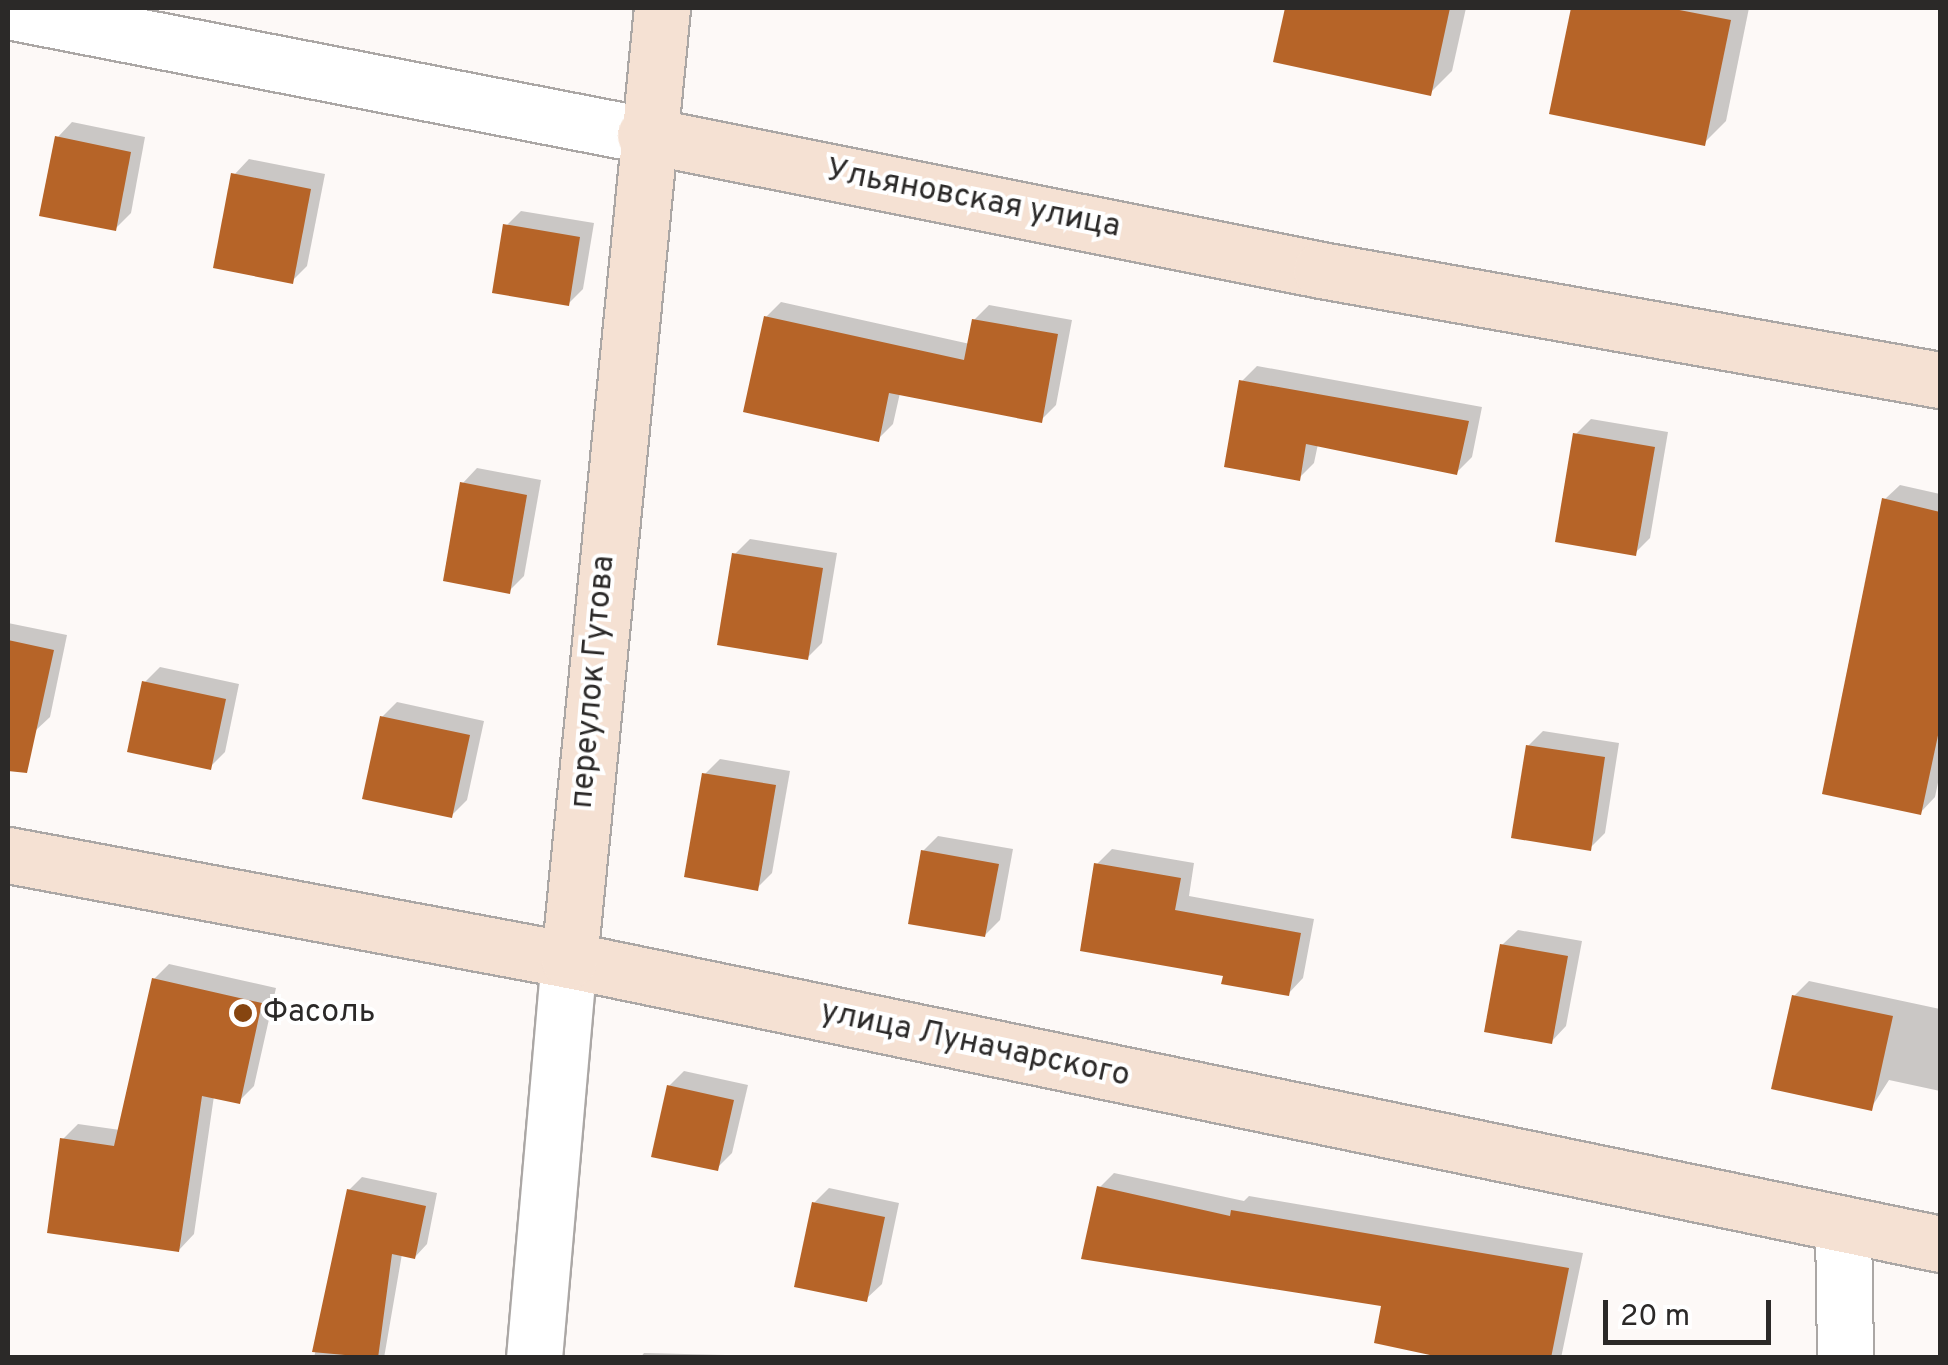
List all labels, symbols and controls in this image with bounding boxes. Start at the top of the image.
street label: Ульяновская улица [823,153,1123,247]
street label: переулок Гутова [564,554,624,810]
street label: улица Луначарского [817,993,1133,1097]
place label: Фасоль [263,994,375,1032]
marker: Фасоль [232,1002,254,1024]
scale bar [1608,1280,1776,1342]
text: 20 m [1620,1299,1690,1336]

